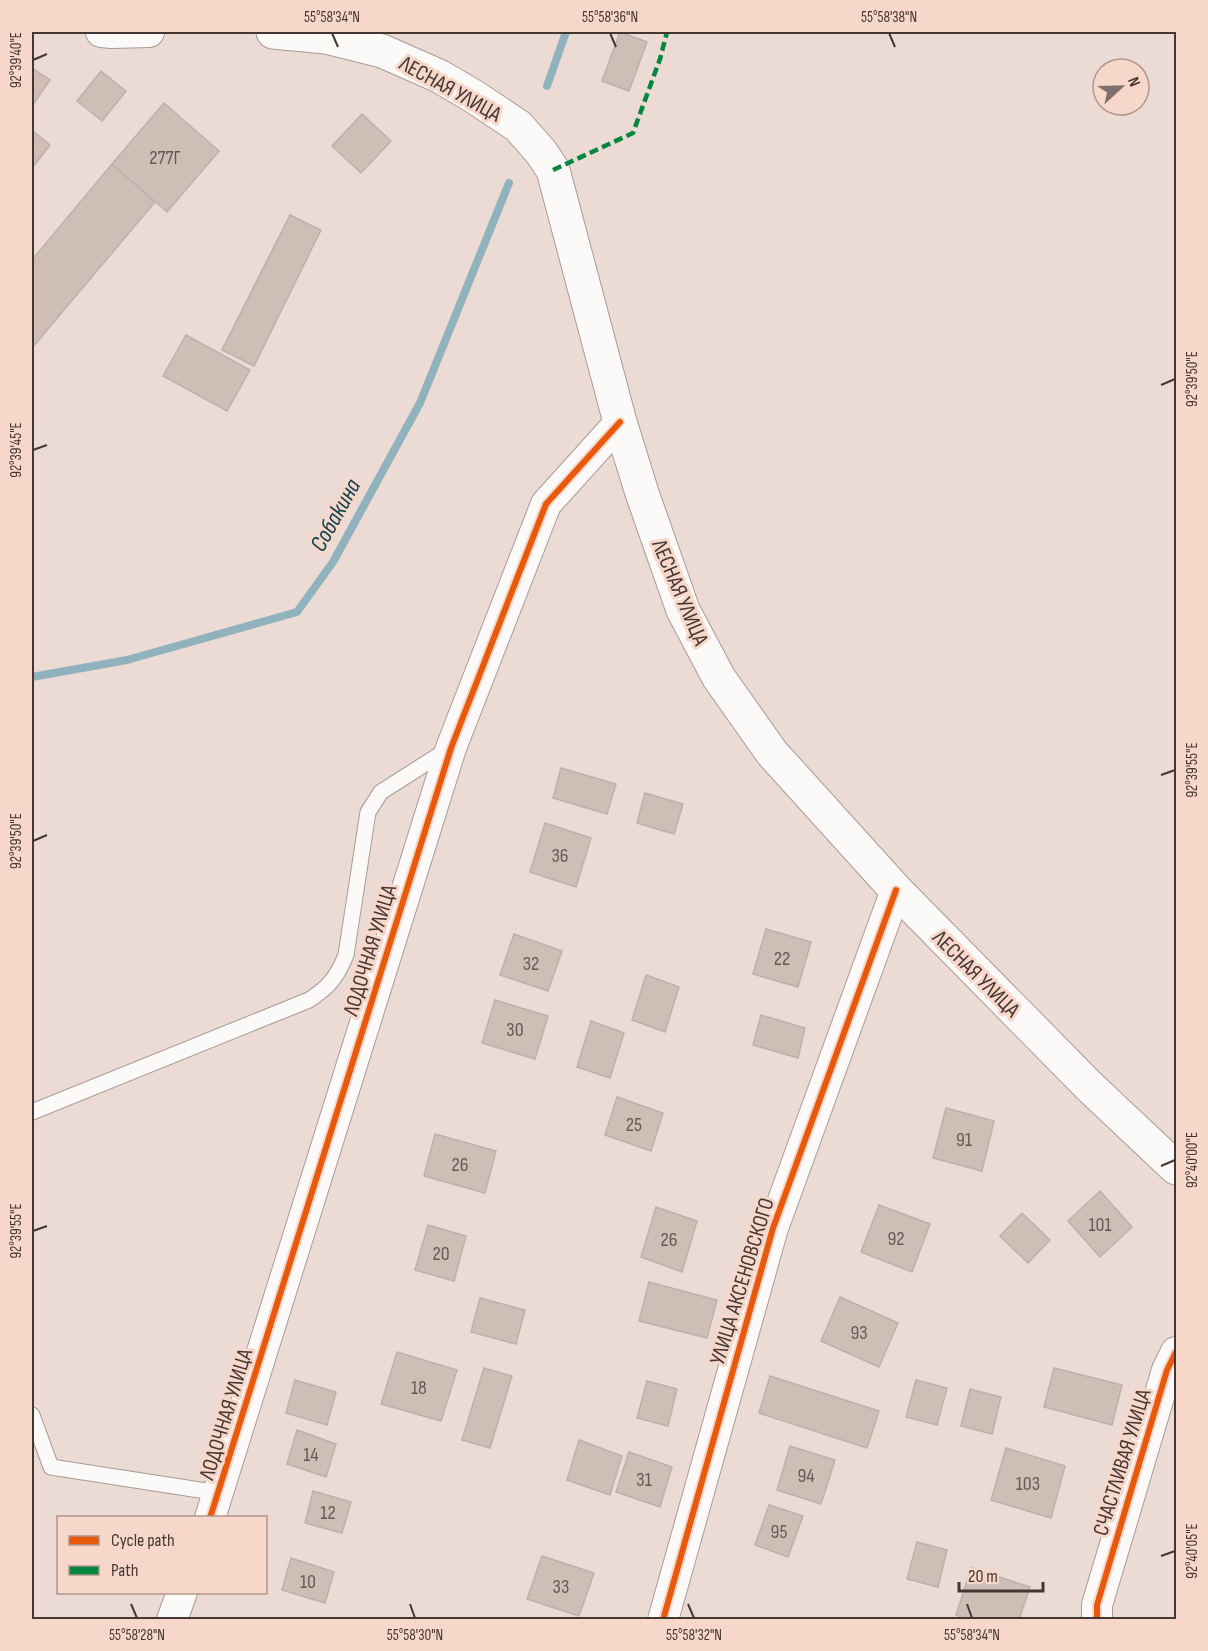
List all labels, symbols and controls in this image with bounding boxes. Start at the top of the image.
text: 55°58'34"N [304,8,360,27]
text: 55°58'36"N [582,8,638,27]
text: 55°58'38"N [861,8,917,27]
text: 92°39'40"E [7,32,26,88]
street label: ЛЕСНАЯ УЛИЦА [394,50,506,129]
north arrow [1091,57,1151,117]
text: N [1123,74,1144,89]
house number: 277Г [149,146,181,170]
text: 92°39'50"E [1183,351,1202,407]
text: 92°39'45"E [7,422,26,478]
water label: Собакина [304,474,367,557]
street label: ЛЕСНАЯ УЛИЦА [645,535,714,650]
text: 92°39'55"E [1183,742,1202,798]
text: 92°39'50"E [7,813,26,869]
house number: 36 [551,844,569,868]
street label: ЛОДОЧНАЯ УЛИЦА [337,881,403,1020]
street label: ЛЕСНАЯ УЛИЦА [926,924,1026,1024]
house number: 22 [774,947,790,971]
house number: 32 [523,952,539,976]
house number: 30 [506,1018,524,1042]
house number: 25 [626,1113,642,1137]
house number: 91 [956,1128,972,1152]
text: 92°40'00"E [1183,1132,1202,1188]
house number: 26 [452,1153,469,1177]
street label: УЛИЦА АКСЕНОВСКОГО [704,1195,781,1368]
text: 92°39'55"E [7,1203,26,1259]
house number: 101 [1089,1213,1111,1237]
house number: 92 [887,1227,905,1251]
house number: 26 [661,1228,678,1252]
house number: 20 [432,1242,450,1266]
house number: 93 [850,1321,868,1345]
street label: ЛОДОЧНАЯ УЛИЦА [193,1345,259,1484]
house number: 18 [411,1376,427,1400]
street label: СЧАСТЛИВАЯ УЛИЦА [1087,1385,1158,1539]
house number: 14 [303,1443,319,1467]
house number: 94 [797,1464,815,1488]
house number: 31 [636,1468,652,1492]
house number: 103 [1016,1472,1040,1496]
house number: 12 [320,1501,336,1525]
legend [57,1516,267,1594]
house number: 95 [771,1520,787,1544]
text: 92°40'05"E [1183,1523,1202,1579]
text: Cycle path [111,1530,175,1551]
scale bar [959,1555,1043,1593]
text: Path [111,1560,139,1581]
text: 20 m [968,1566,998,1587]
house number: 10 [300,1570,316,1594]
house number: 33 [553,1575,569,1599]
text: 55°58'28"N [109,1626,165,1645]
text: 55°58'30"N [387,1626,443,1645]
text: 55°58'32"N [666,1626,722,1645]
text: 55°58'34"N [944,1626,1000,1645]

